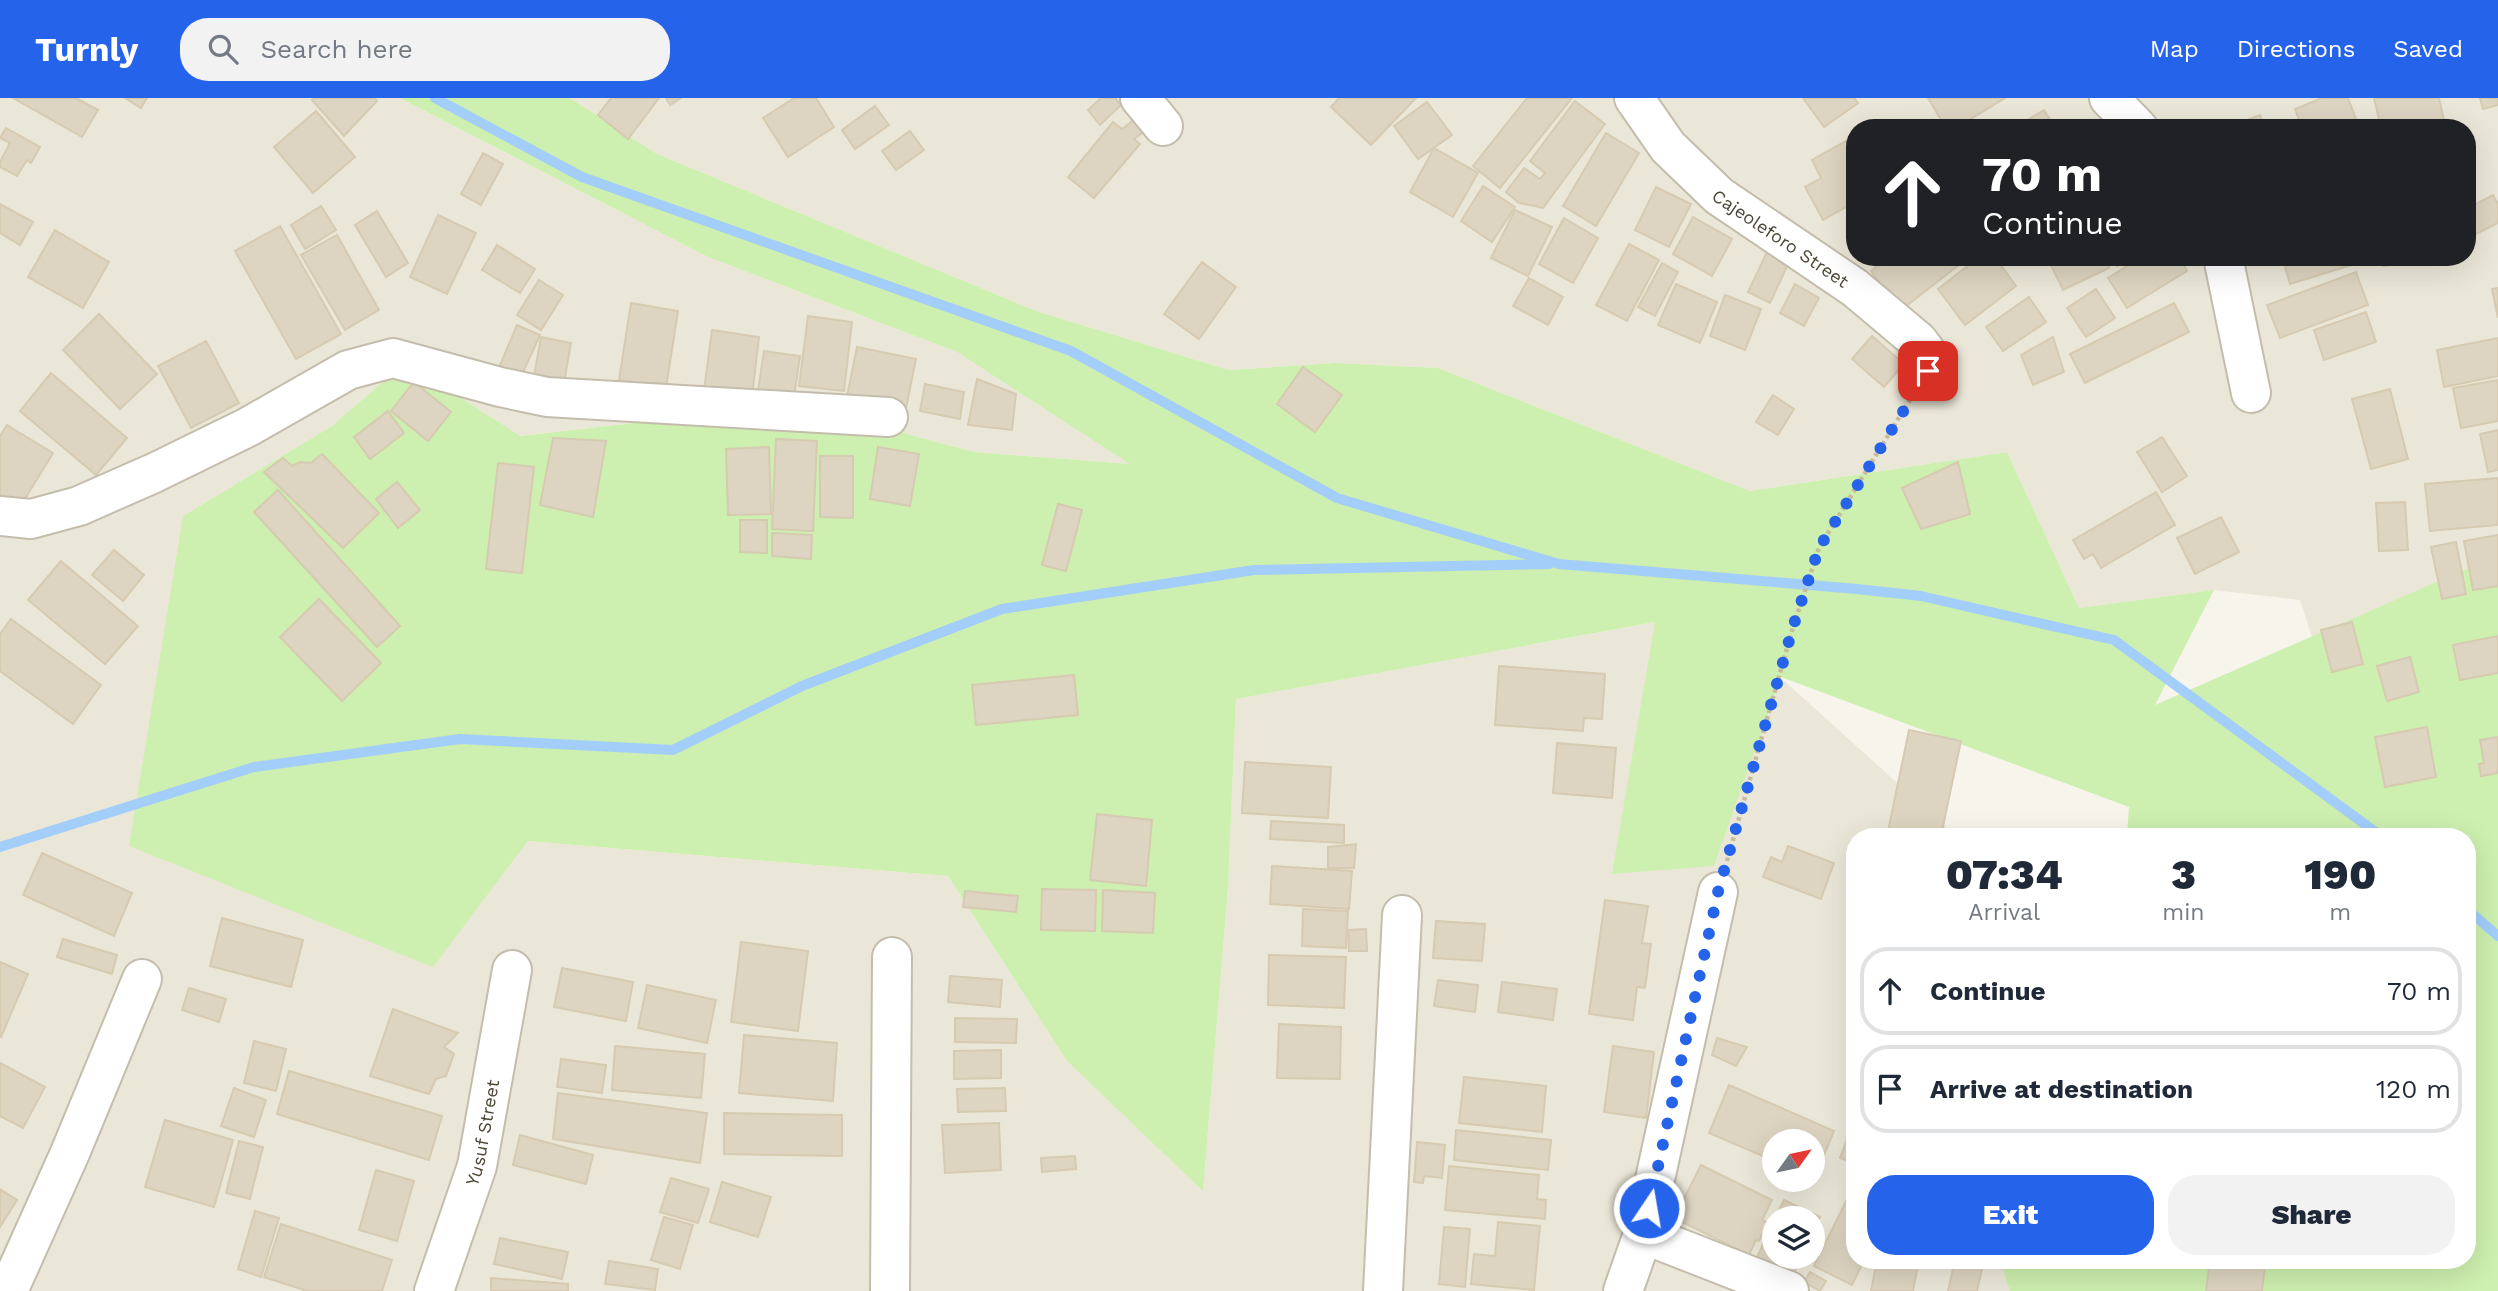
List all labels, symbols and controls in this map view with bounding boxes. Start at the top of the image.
search box [180,18,670,81]
text: Turnly [35,30,138,69]
icon: search [204,30,242,68]
text: Search here [260,34,413,64]
text: Map [2150,35,2199,63]
text: Directions [2237,35,2355,63]
text: Saved [2393,35,2463,63]
text: 70 m [1982,145,2102,203]
icon: ahead [1867,147,1958,238]
street label: Cajeoleforo Street [1709,184,1853,292]
text: Continue [1982,204,2123,242]
pin [1898,341,1958,401]
icon: arrive [1909,352,1947,390]
text: 07:34 [1946,850,2063,899]
text: 3 [2171,850,2196,899]
text: 190 [2304,850,2376,899]
text: Arrival [1968,899,2040,926]
text: min [2162,899,2205,926]
text: m [2329,899,2351,926]
icon: ahead [1871,972,1909,1010]
text: Continue [1930,976,2046,1006]
text: 70 m [2387,976,2451,1006]
icon: arrive [1871,1070,1909,1108]
text: Arrive at destination [1930,1074,2193,1104]
text: 120 m [2376,1074,2451,1104]
street label: Yusuf Street [461,1077,503,1188]
north arrow [1762,1129,1825,1192]
map controls [1762,1129,1825,1269]
position arrow [1612,1171,1686,1245]
button: Exit [1867,1175,2154,1255]
button: Share [2168,1175,2455,1255]
button: layers [1762,1206,1825,1269]

